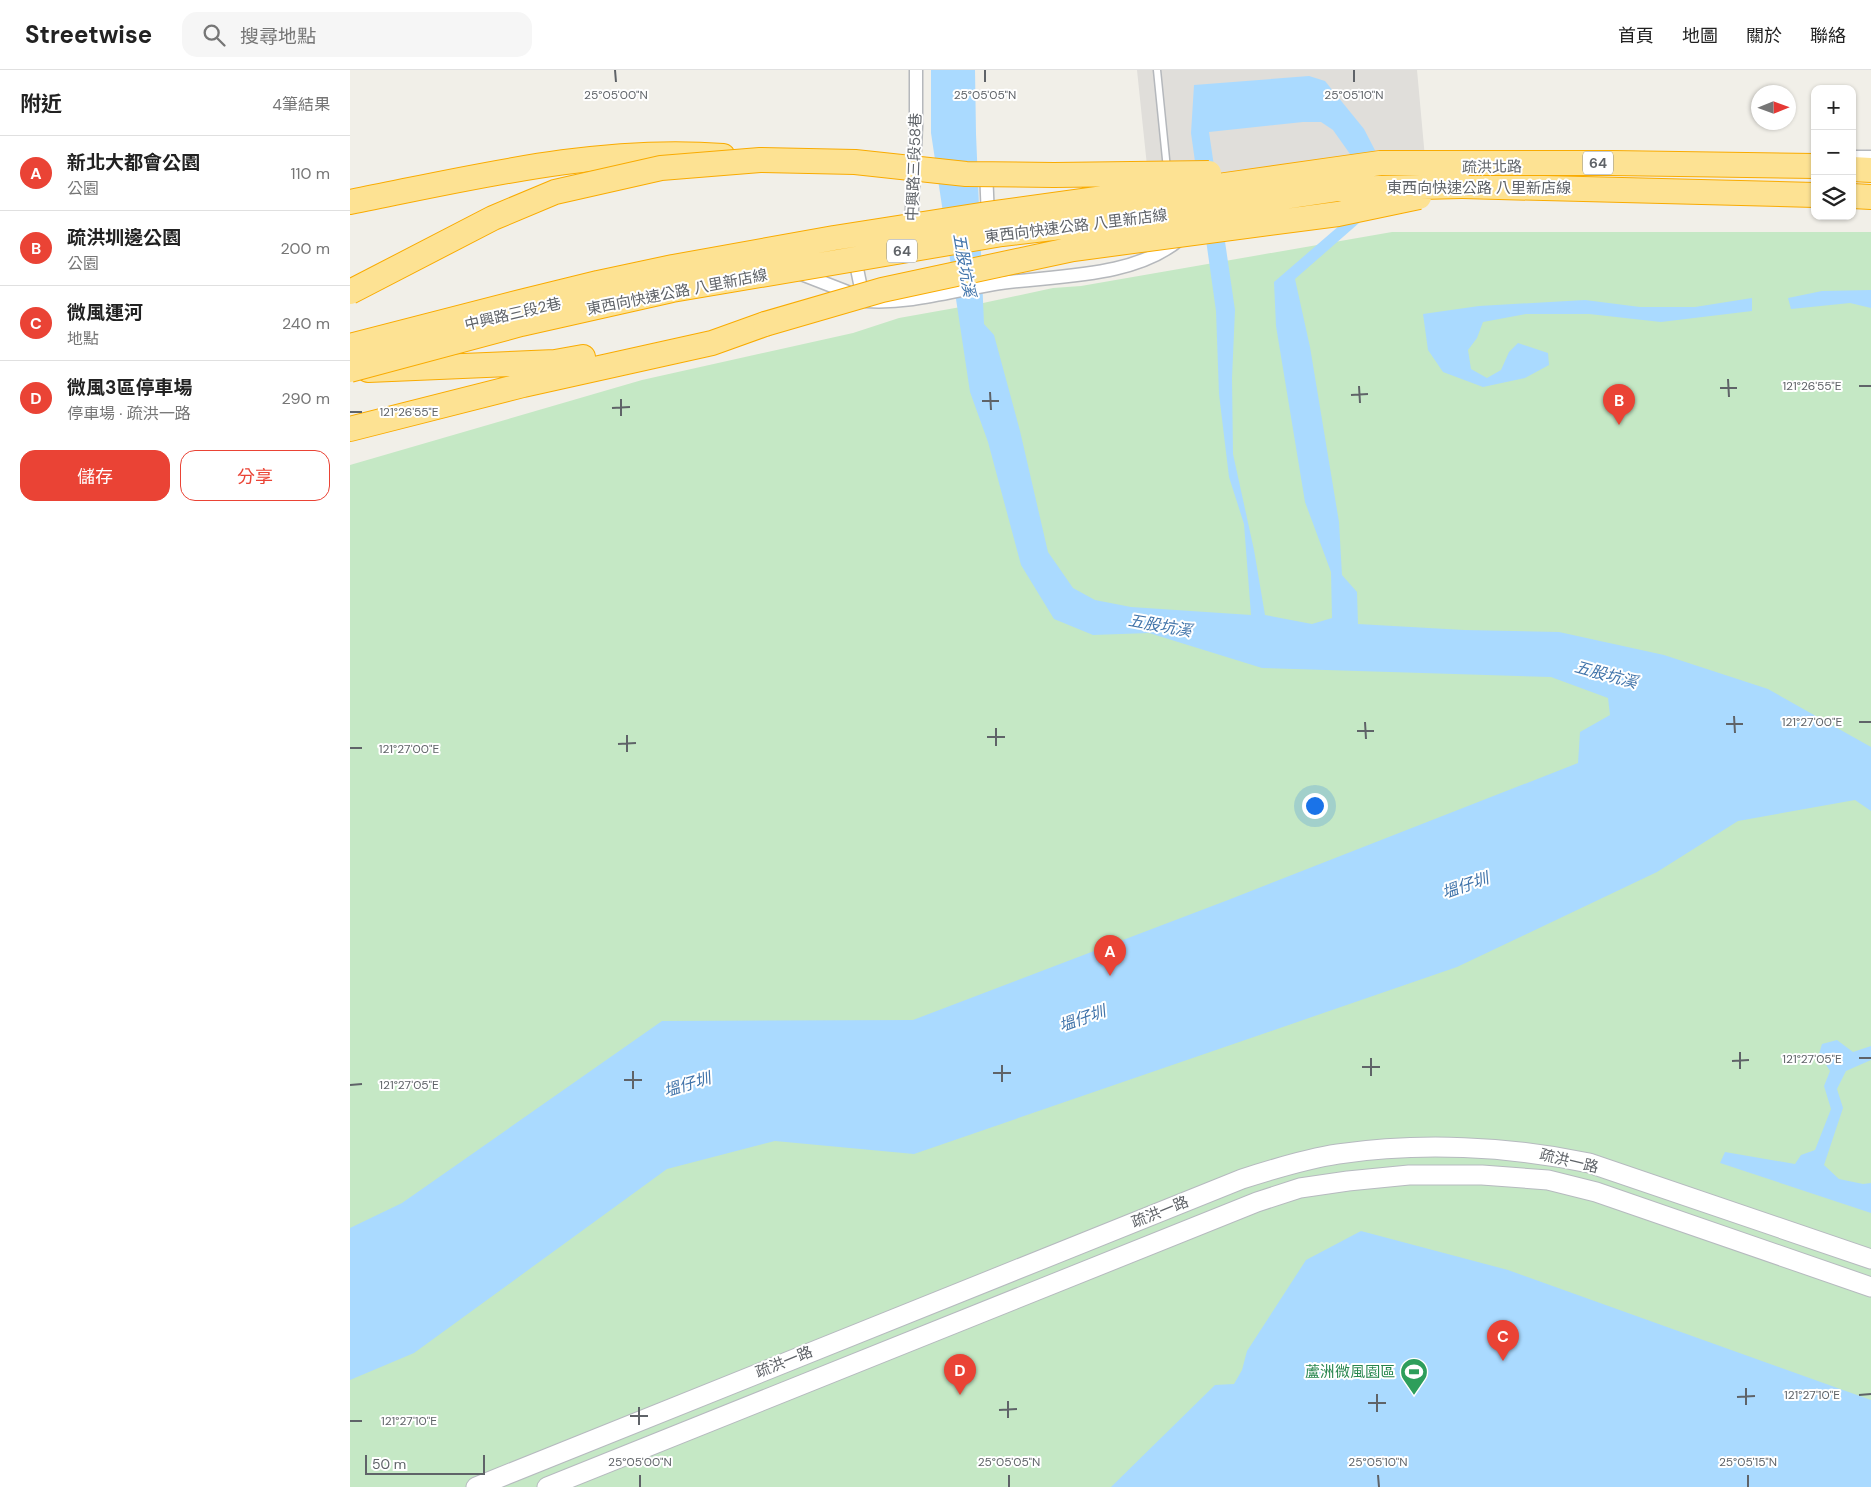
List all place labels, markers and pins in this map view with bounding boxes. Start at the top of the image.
pin: B [1603,384,1635,425]
pin: A [1094,935,1126,976]
pin: C [1487,1320,1519,1361]
pin: D [944,1354,976,1395]
sports icon: 蘆洲微風園區 [1399,1357,1429,1396]
place label: 蘆洲微風園區 [1305,1362,1395,1382]

